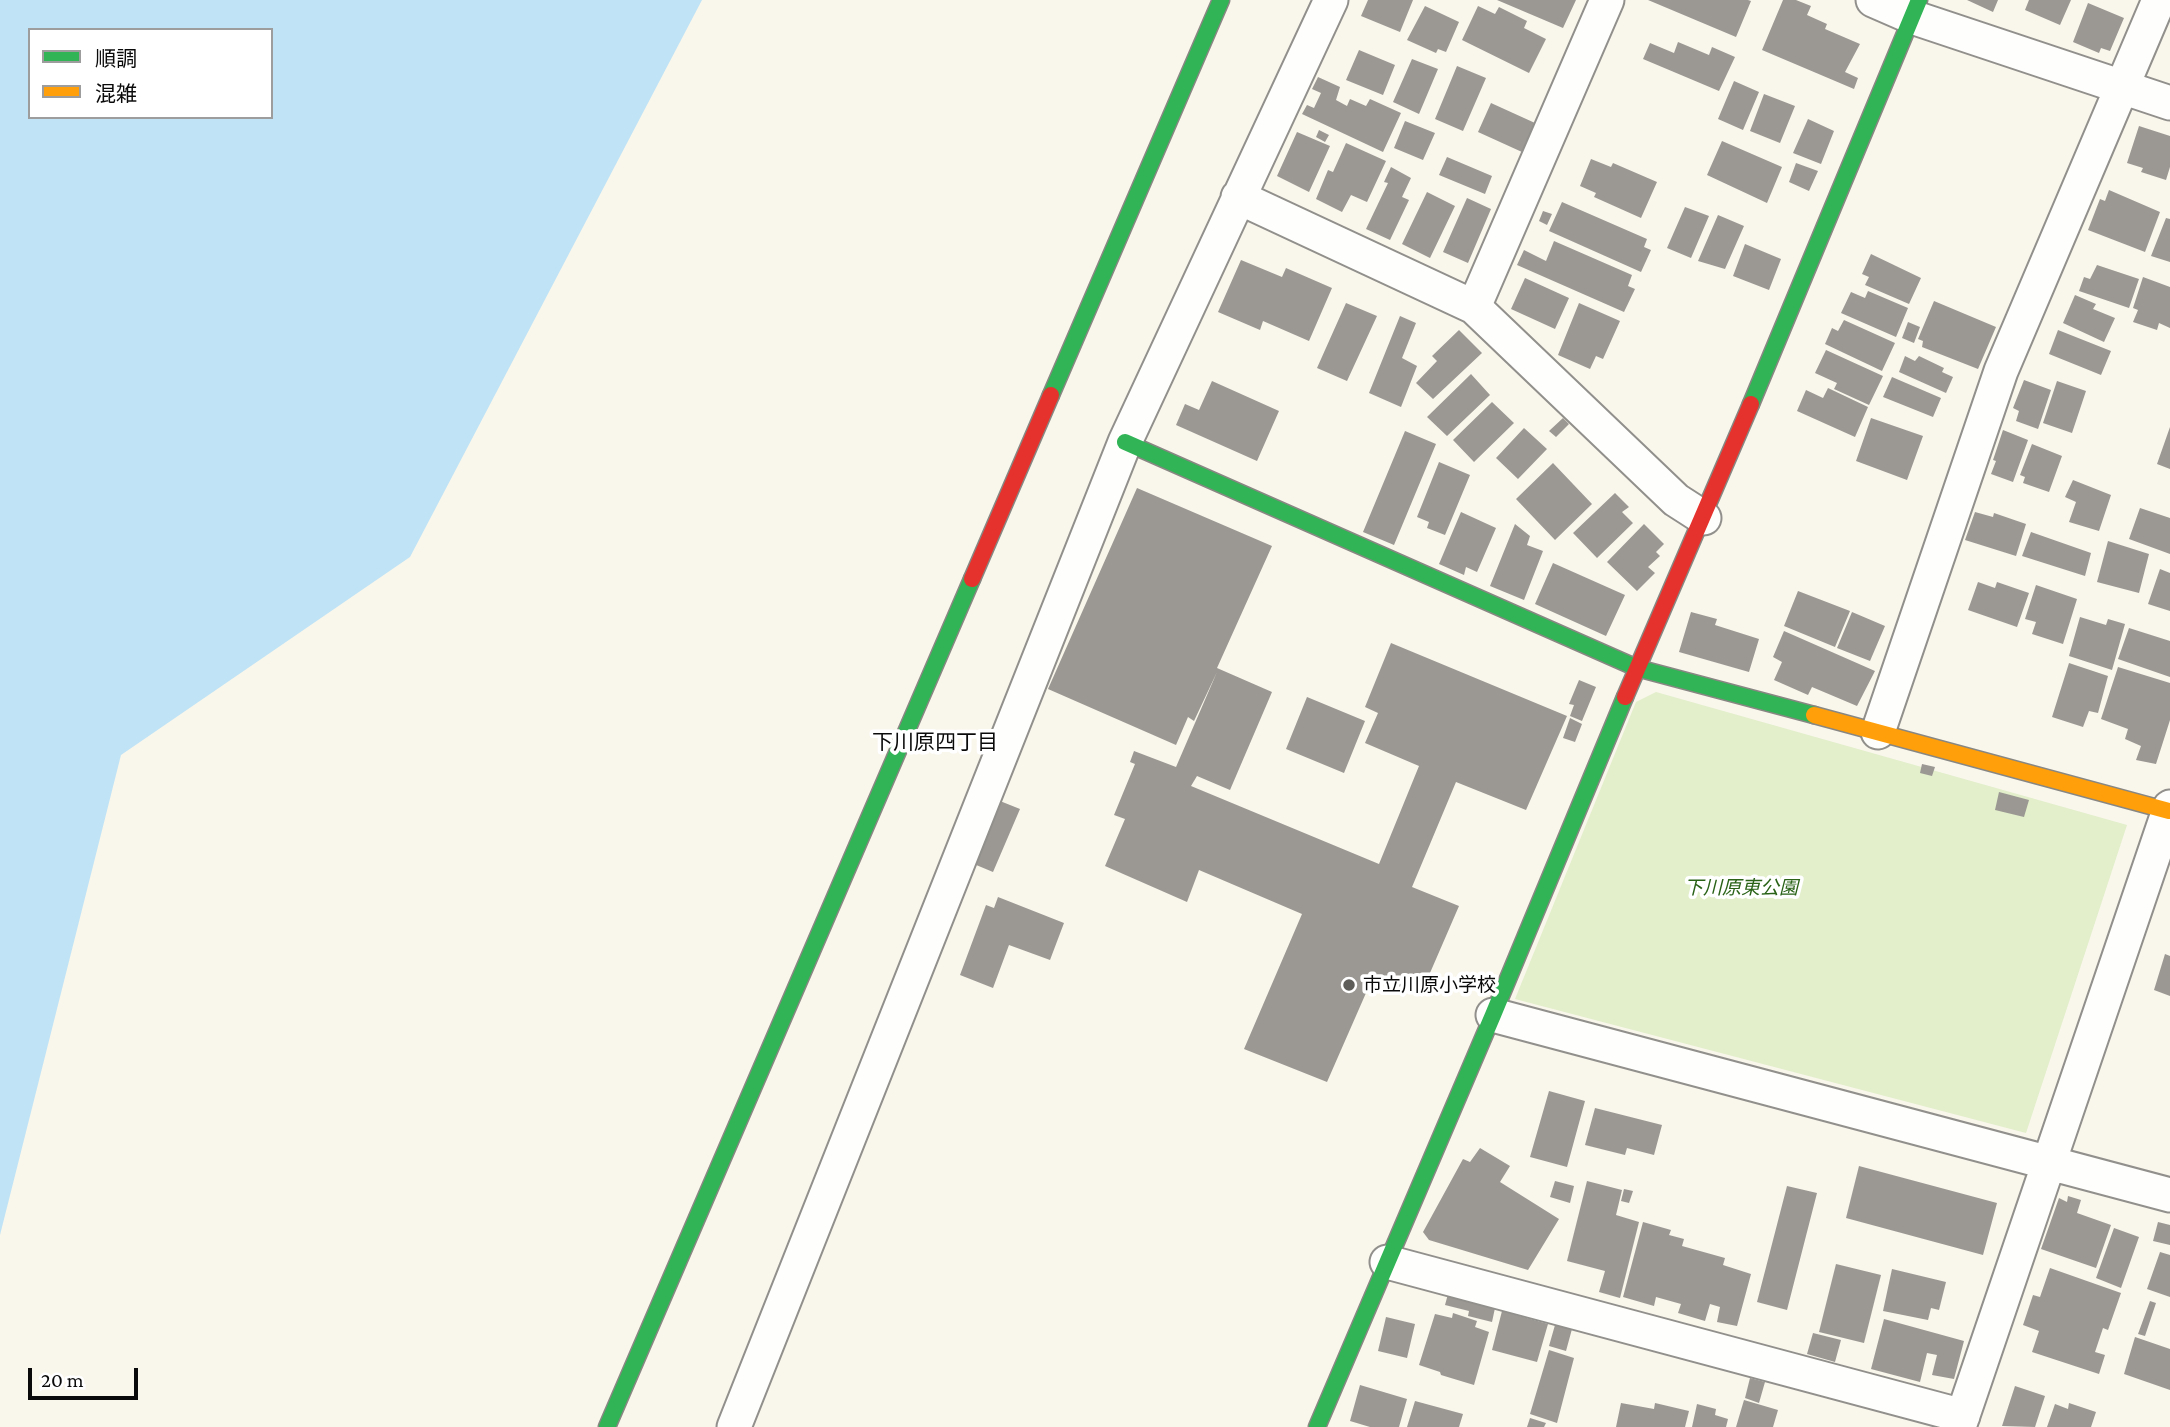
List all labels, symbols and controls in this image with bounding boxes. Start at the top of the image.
legend [28,28,273,119]
text: 順調 [95,47,137,71]
text: 混雑 [95,82,137,106]
district label: 下川原四丁目 [872,730,998,756]
park label: 下川原東公園 [1684,877,1798,899]
place label: 市立川原小学校 [1363,974,1496,996]
marker: 市立川原小学校 [1341,977,1357,993]
scale bar [32,1354,142,1398]
text: 20 m [41,1368,84,1392]

